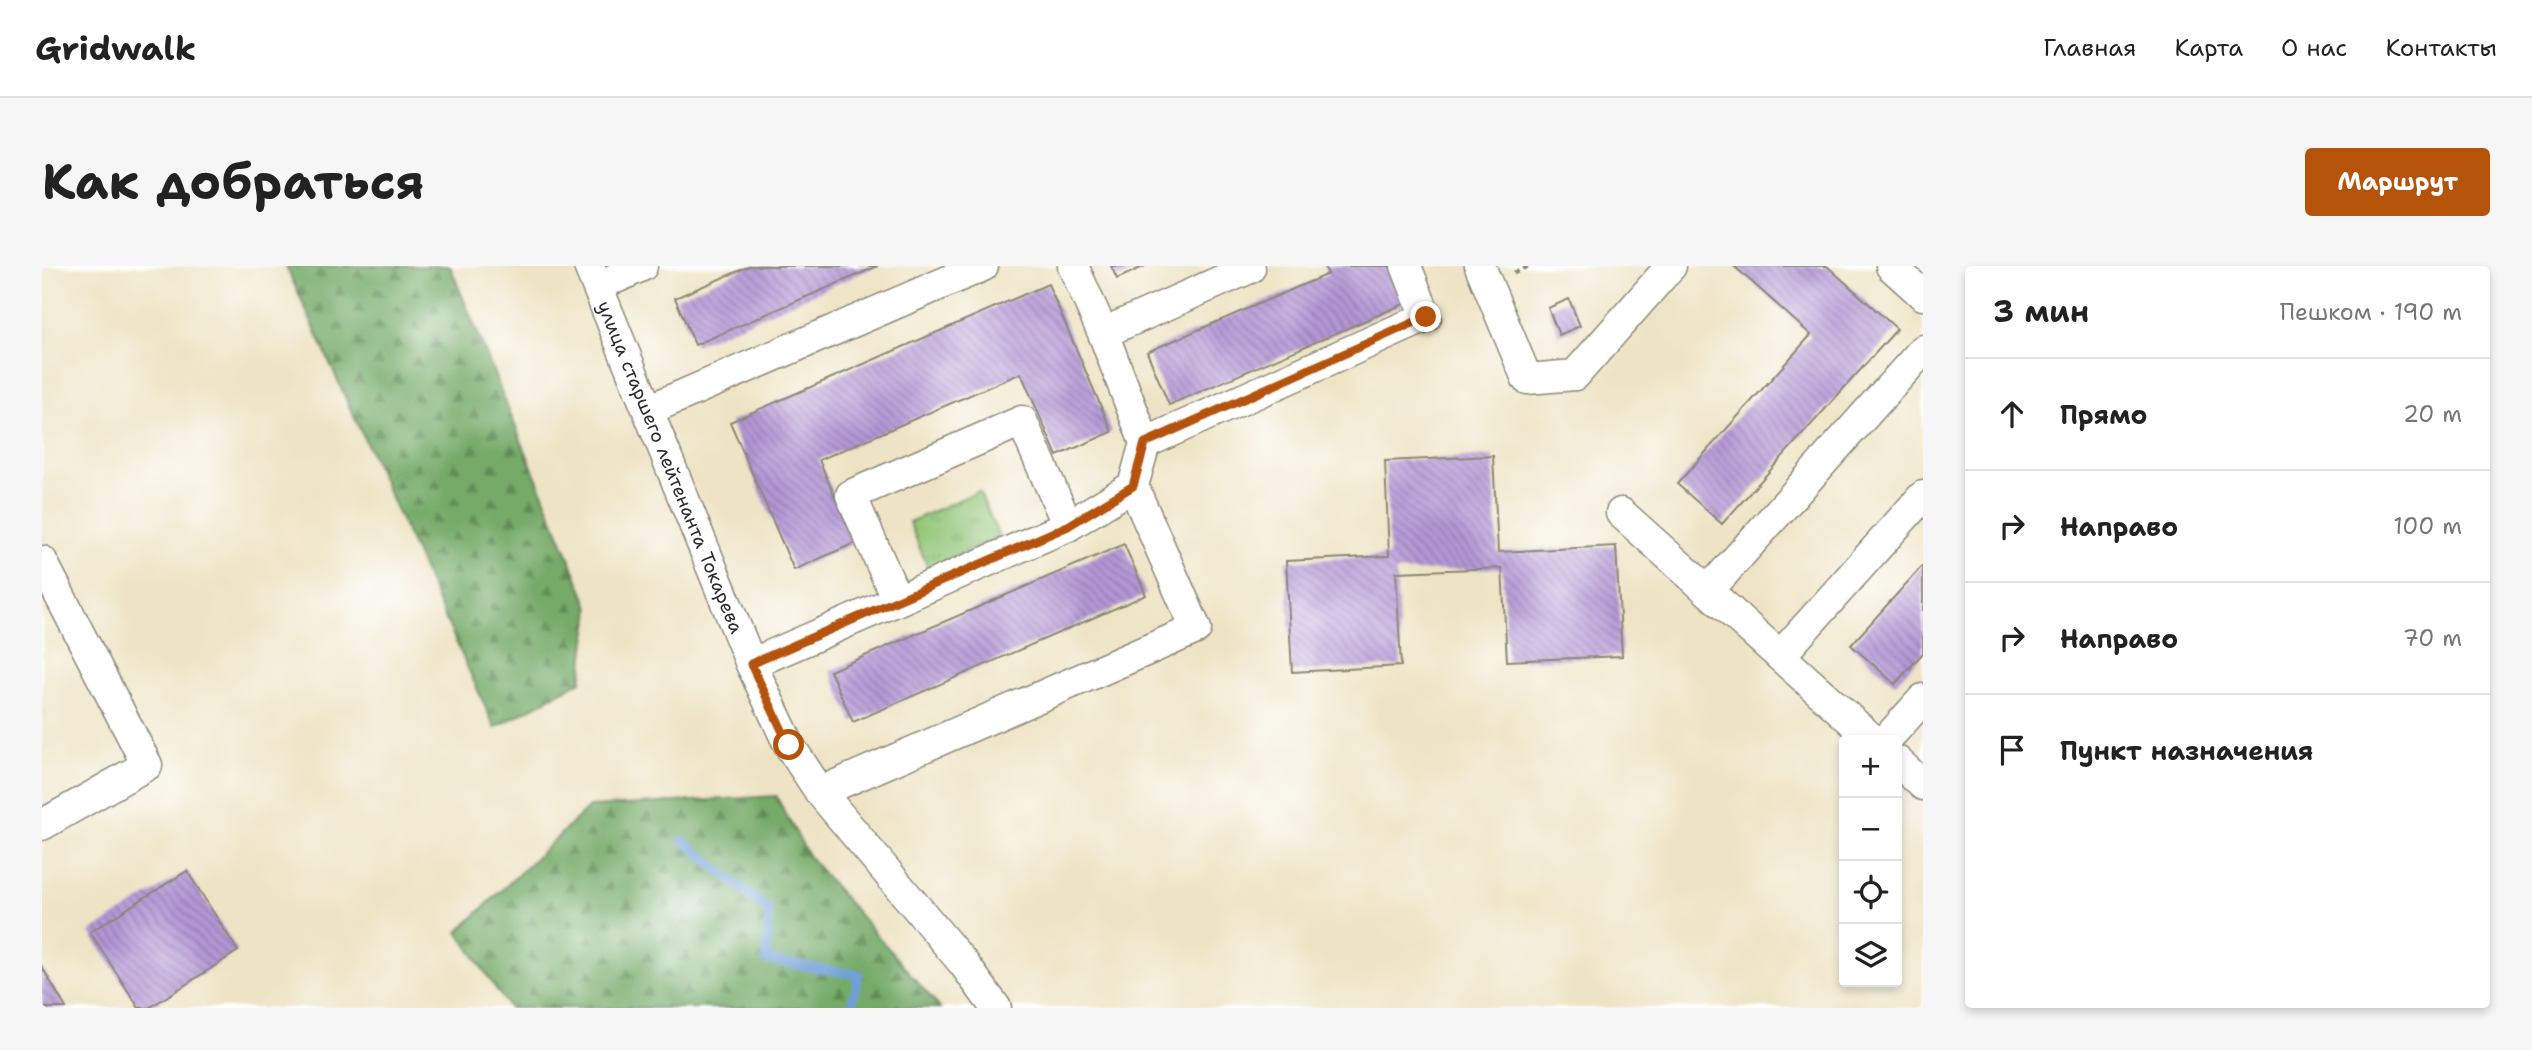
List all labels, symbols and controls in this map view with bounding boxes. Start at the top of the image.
text: Gridwalk [35,26,196,71]
text: Главная [2043,32,2136,64]
text: Карта [2174,32,2243,64]
text: О нас [2281,32,2347,64]
text: Контакты [2385,32,2497,64]
button: Маршрут [2305,148,2490,216]
text: Как добраться [42,149,424,215]
text: 3 мин [1993,291,2089,332]
street label: улица старшего лейтенанта Токарева [592,297,750,637]
text: Пешком · 190 m [2280,297,2462,327]
route end [1410,301,1441,332]
icon: ahead [1993,395,2031,433]
text: Прямо [2060,397,2148,432]
text: 20 m [2403,399,2462,429]
icon: right [1993,507,2031,545]
text: Направо [2060,509,2178,544]
text: 100 m [2393,511,2462,541]
icon: right [1993,619,2031,657]
text: Направо [2060,621,2178,656]
text: 70 m [2403,623,2462,653]
route start [773,729,804,760]
icon: arrive [1993,731,2031,769]
text: Пункт назначения [2060,733,2313,768]
map controls [1839,735,1902,987]
button: + [1839,735,1902,798]
button: − [1839,798,1902,861]
button: locate [1839,861,1902,924]
button: layers [1839,924,1902,987]

